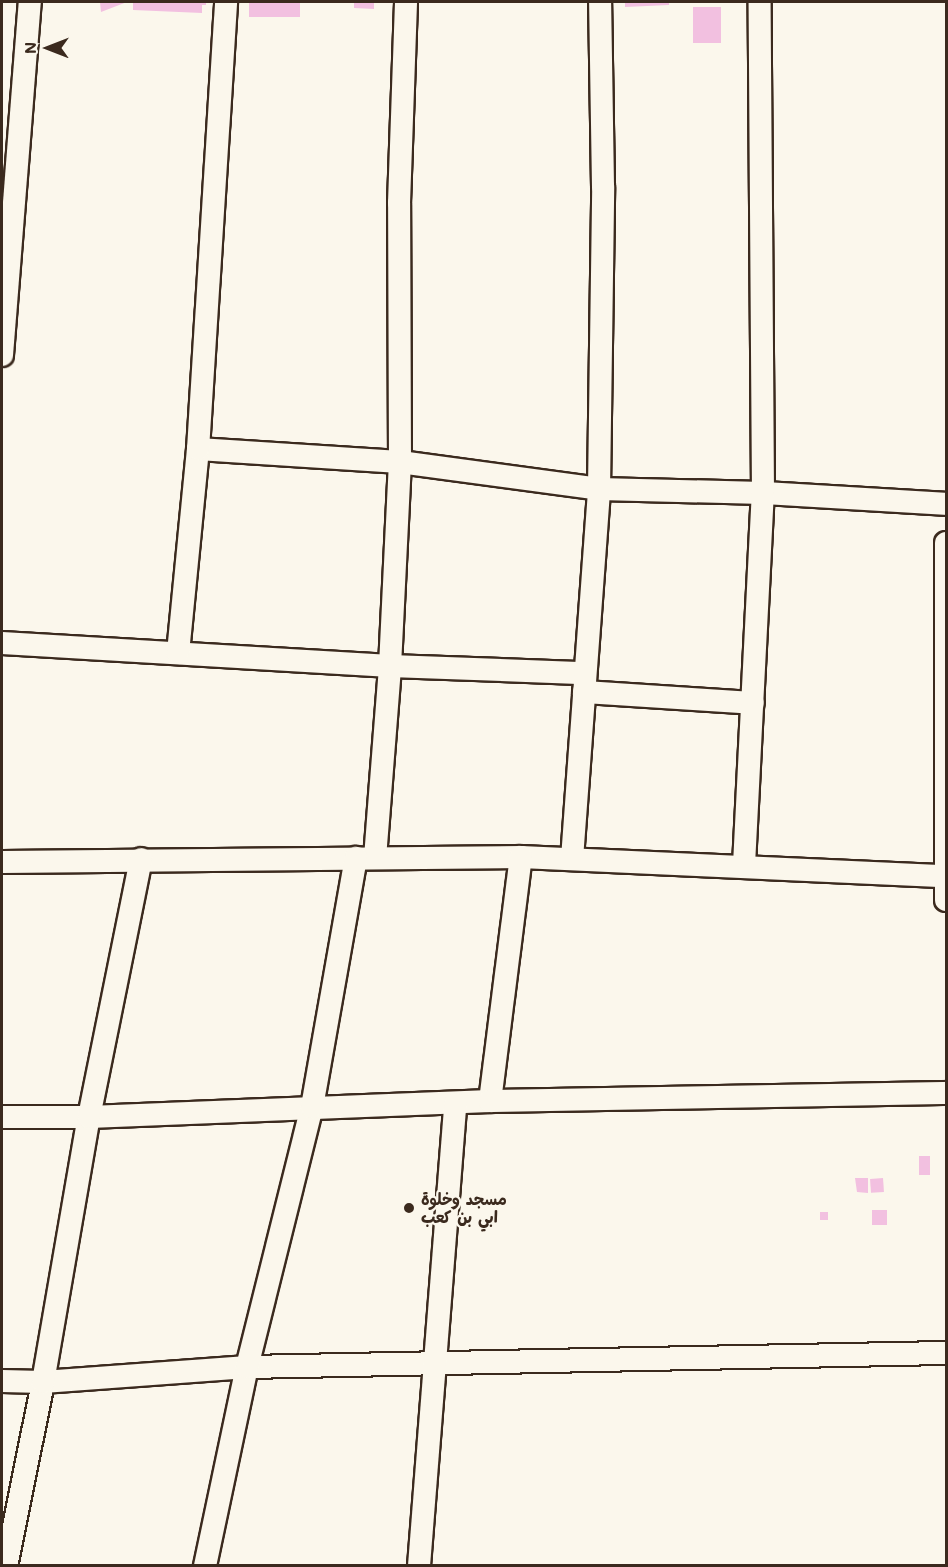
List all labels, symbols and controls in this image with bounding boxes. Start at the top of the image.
north arrow [18,18,78,78]
text: N [19,42,40,54]
place label: مسجد وخلوة ابي بن كعب [421,1189,507,1227]
marker: مسجد وخلوة ابي بن كعب [402,1201,416,1215]

